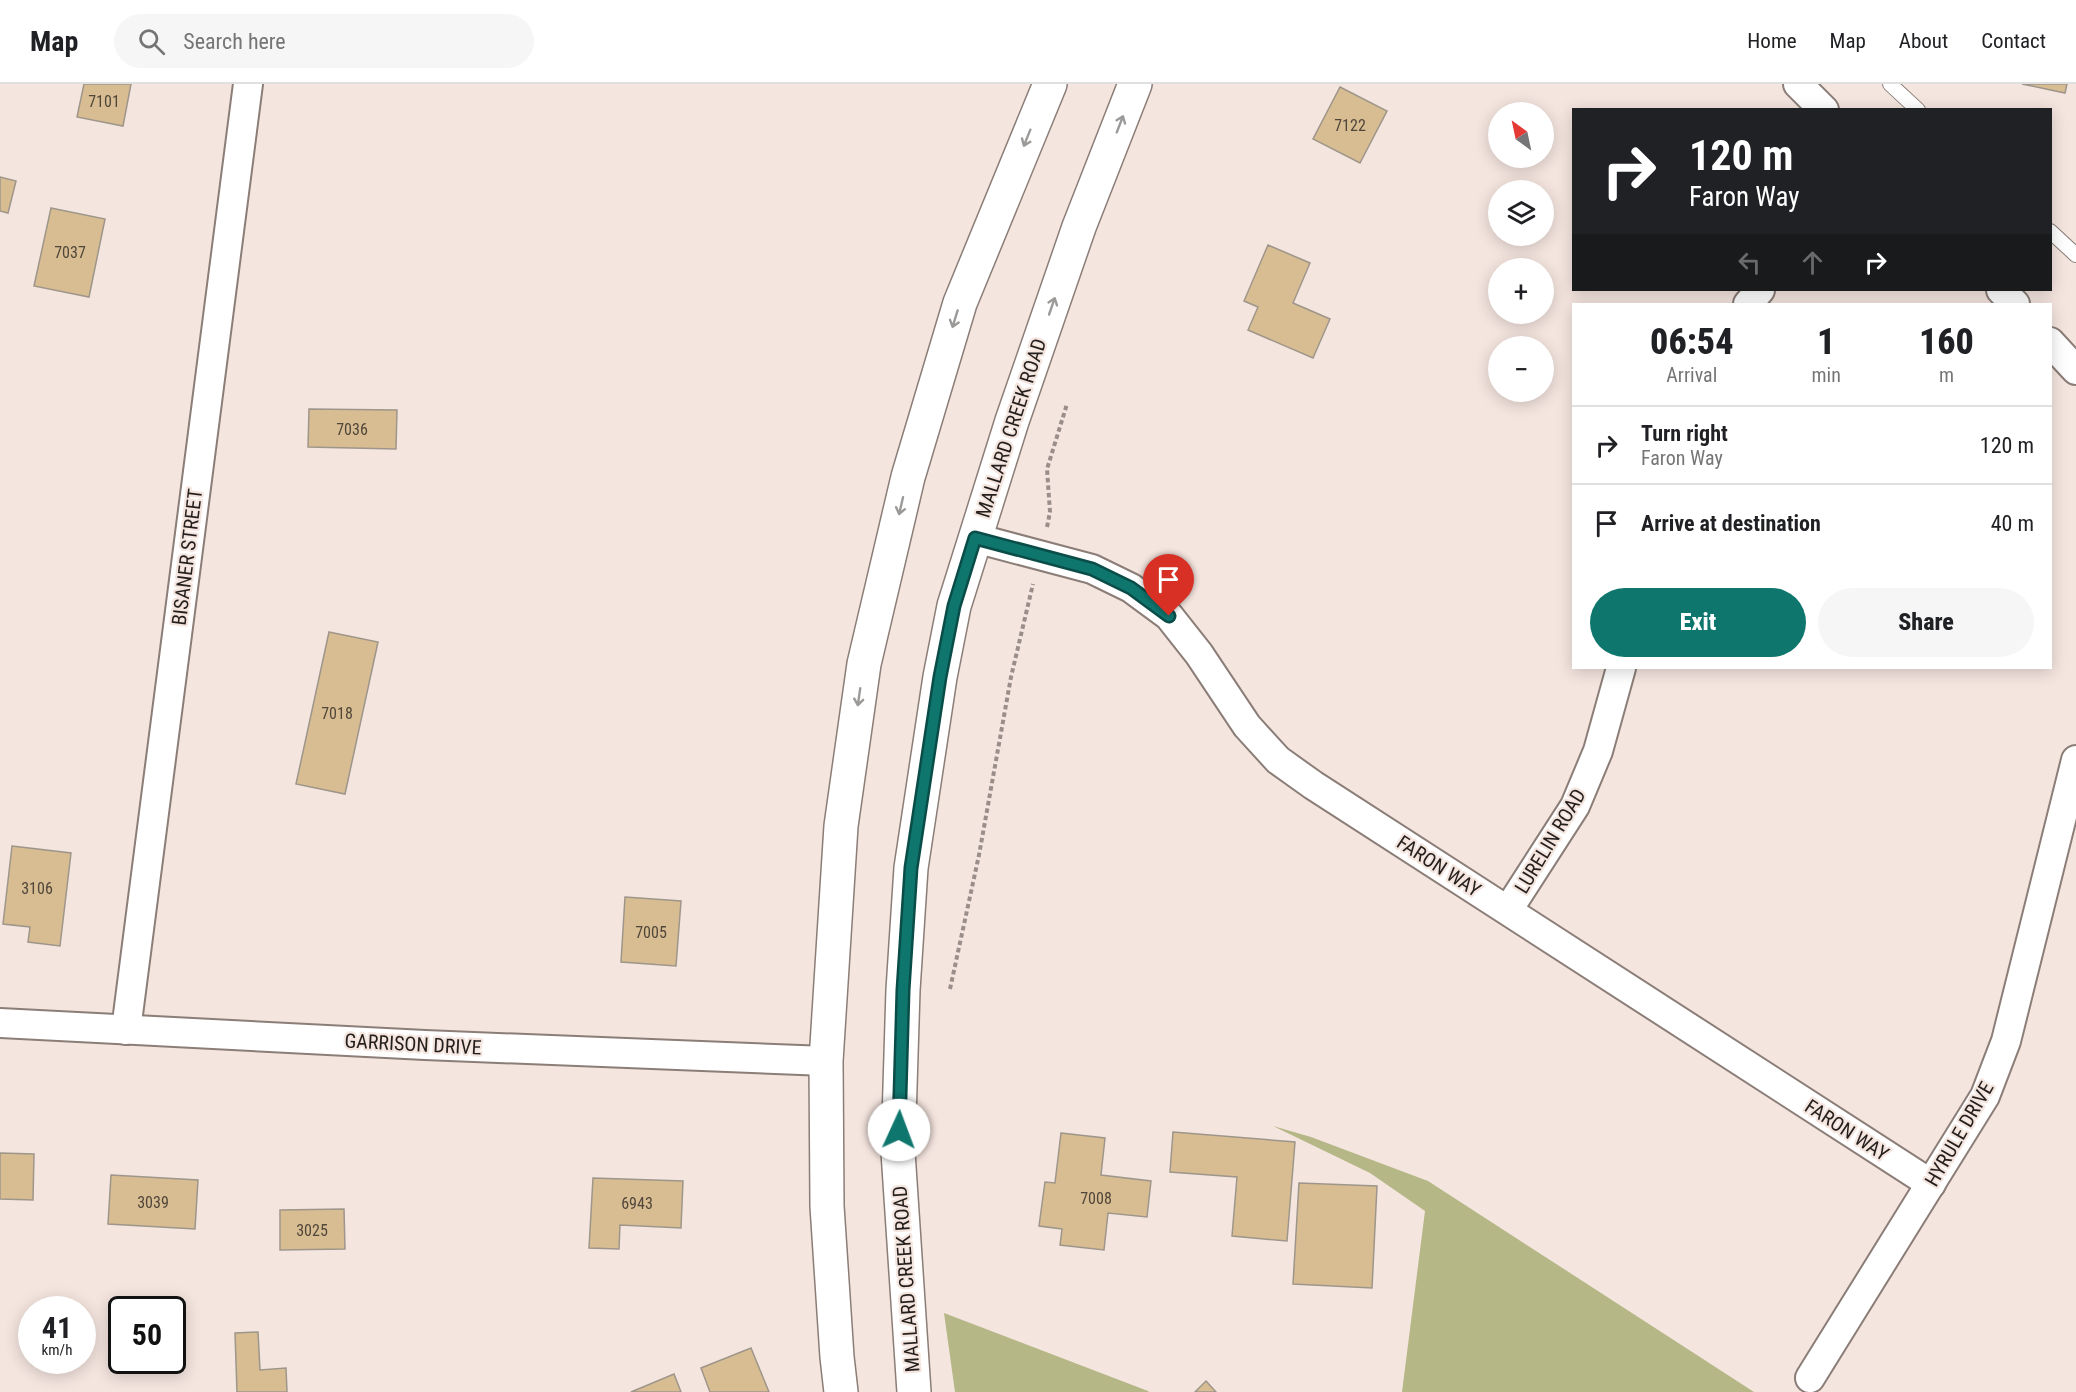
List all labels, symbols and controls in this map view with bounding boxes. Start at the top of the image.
search box [114,14,534,68]
text: Map [30,25,78,58]
icon: search [135,25,168,58]
text: Search here [183,29,286,54]
text: Home [1747,29,1797,53]
text: Map [1830,29,1866,53]
text: About [1899,29,1948,53]
text: Contact [1981,29,2046,53]
house number: 7101 [88,92,120,111]
north arrow [1488,102,1554,168]
map controls [1488,102,1554,402]
one-way arrow [1115,115,1126,133]
house number: 7122 [1334,116,1366,135]
one-way arrow [1021,128,1032,146]
text: 120 m [1689,131,1794,180]
icon: right [1590,132,1668,210]
button: layers [1488,180,1554,246]
text: Faron Way [1689,181,1799,213]
house number: 7037 [54,243,86,262]
icon: left [1733,246,1766,279]
icon: ahead [1796,246,1829,279]
icon: right [1859,246,1892,279]
button: + [1488,258,1554,324]
one-way arrow [1047,297,1058,316]
one-way arrow [949,309,960,328]
text: 06:54 [1650,321,1733,363]
text: 1 [1817,321,1835,363]
text: 160 [1919,321,1974,363]
street label: MALLARD CREEK ROAD [971,335,1051,521]
button: − [1488,336,1554,402]
text: Arrival [1666,363,1717,387]
text: min [1812,363,1841,387]
text: m [1939,363,1954,387]
house number: 7036 [336,420,368,439]
text: Turn right [1641,421,1728,446]
icon: right [1590,429,1623,462]
text: 120 m [1980,433,2034,458]
text: Faron Way [1641,446,1723,470]
street label: BISANER STREET [167,487,207,627]
one-way arrow [894,496,906,515]
icon: arrive [1590,507,1623,540]
text: Arrive at destination [1641,511,1821,536]
text: 40 m [1991,511,2034,536]
pin [1143,554,1194,616]
icon: arrive [1152,563,1185,596]
button: Exit [1590,588,1806,657]
button: Share [1818,588,2034,657]
one-way arrow [854,686,865,706]
house number: 7018 [321,704,353,723]
street label: LURELIN ROAD [1509,784,1591,898]
street label: FARON WAY [1393,830,1486,902]
house number: 3106 [21,879,53,898]
house number: 7005 [635,923,667,942]
street label: GARRISON DRIVE [344,1028,482,1060]
street label: HYRULE DRIVE [1919,1077,1999,1191]
street label: FARON WAY [1801,1094,1894,1166]
position arrow [867,1098,931,1162]
street label: MALLARD CREEK ROAD [888,1185,924,1373]
house number: 7008 [1080,1189,1112,1208]
house number: 3039 [137,1193,169,1212]
house number: 6943 [621,1194,653,1213]
house number: 3025 [296,1221,328,1240]
speed limit sign: 50 [108,1296,186,1374]
text: 41 [42,1310,72,1345]
text: km/h [42,1341,72,1359]

